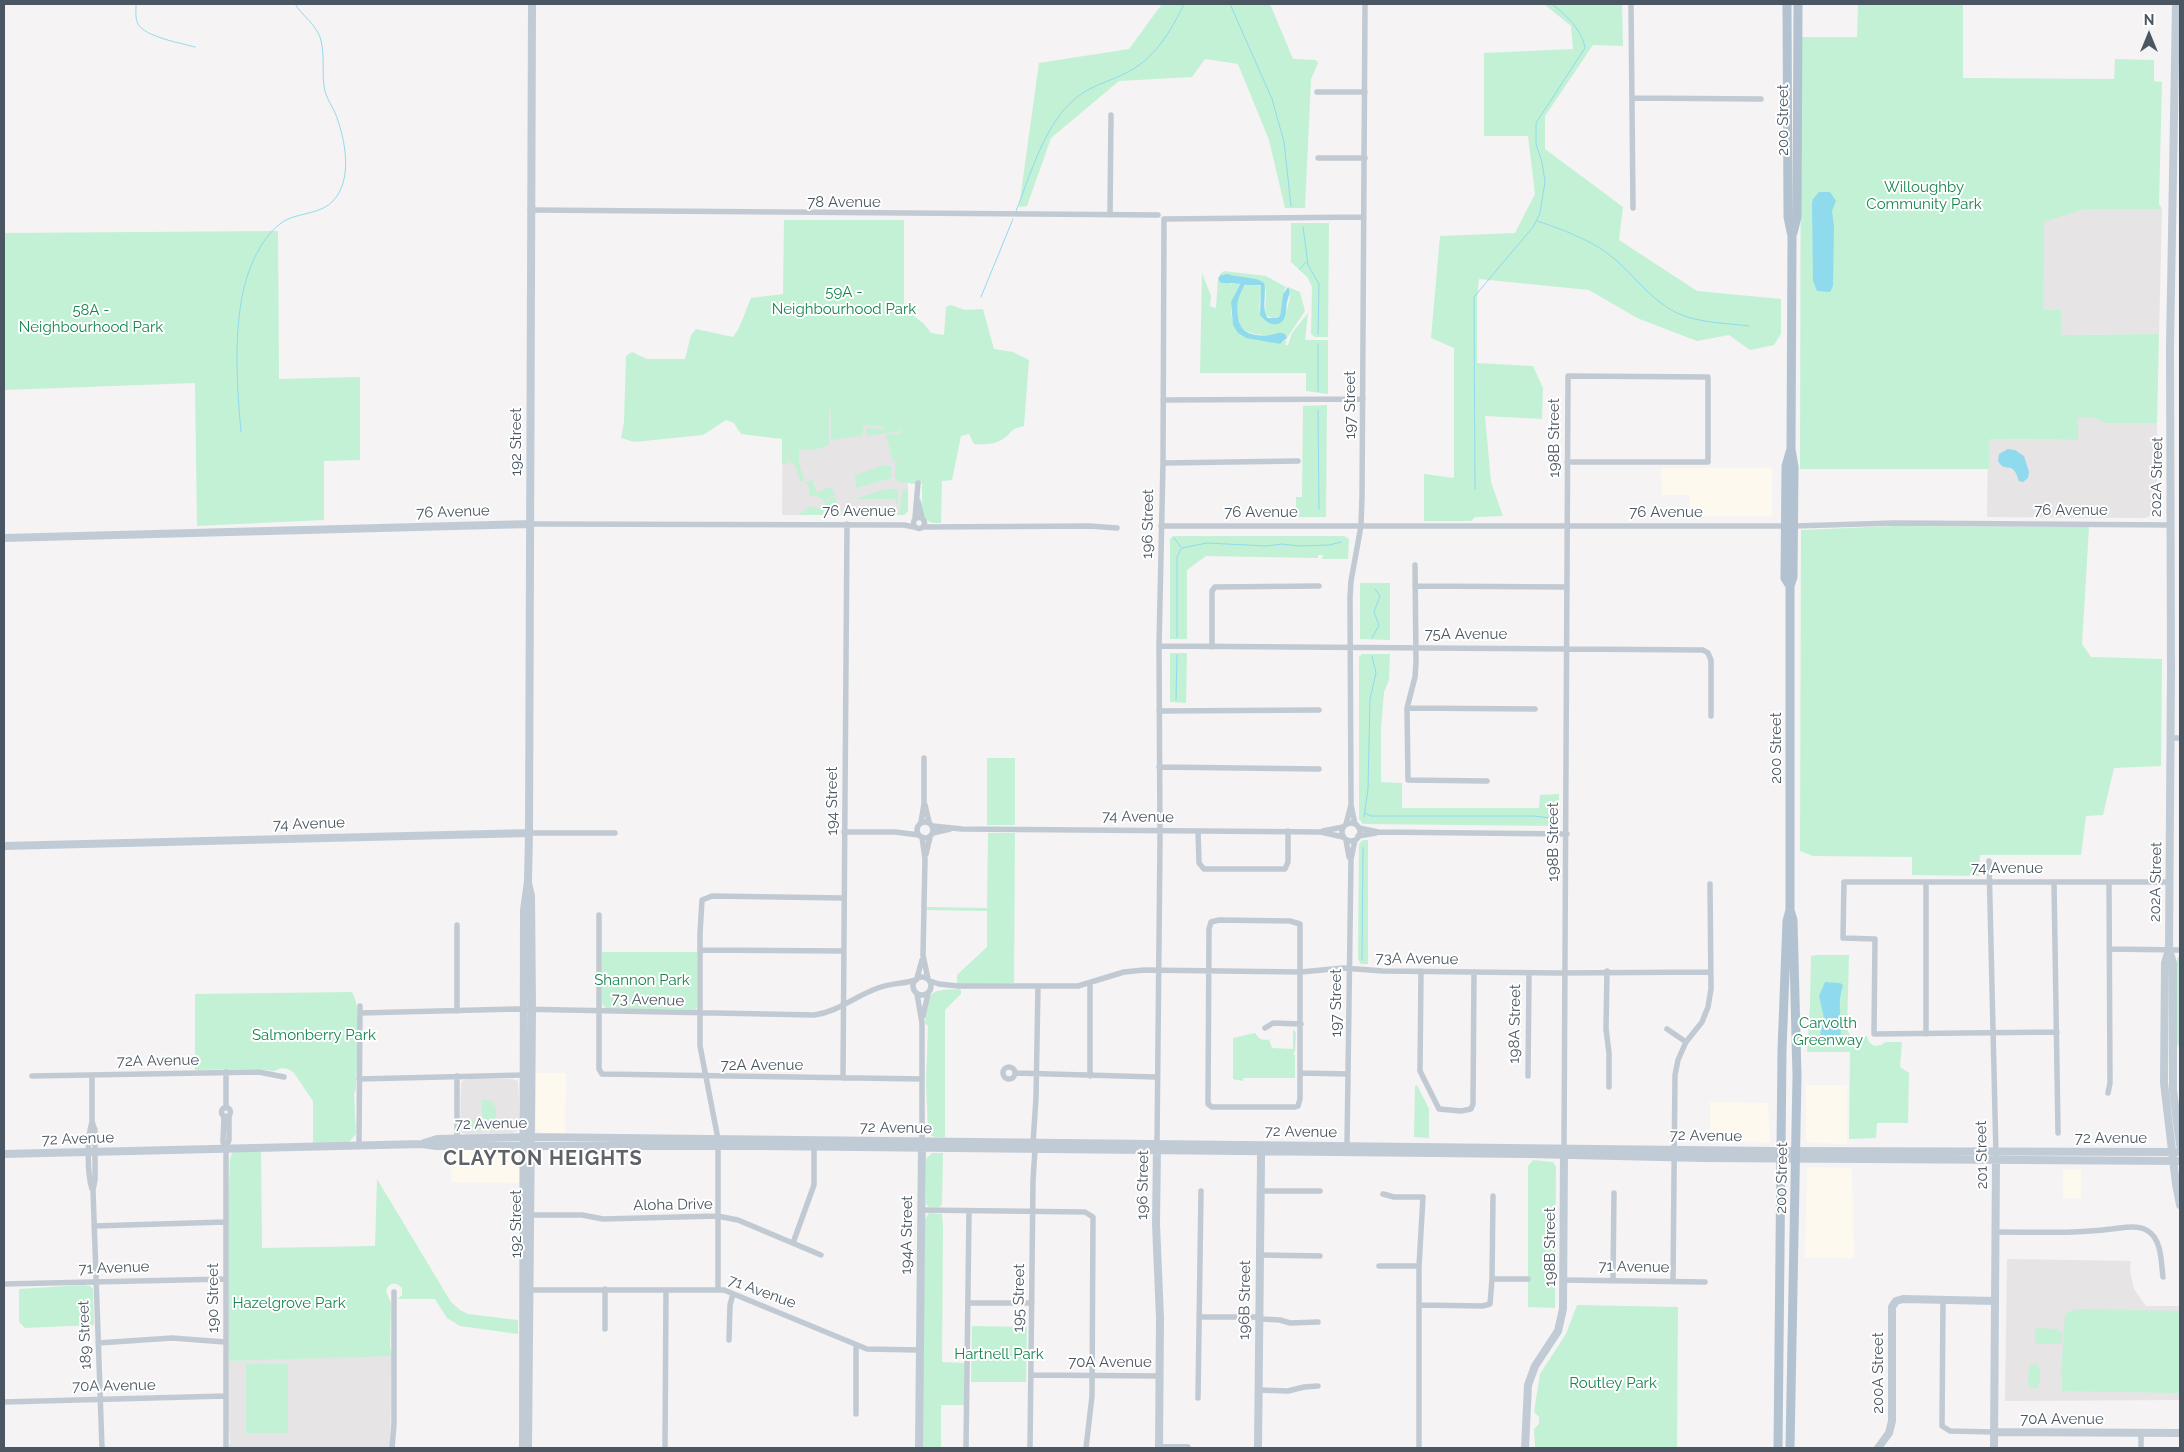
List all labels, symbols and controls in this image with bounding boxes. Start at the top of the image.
north arrow [2124,10,2174,60]
text: N [2144,12,2154,28]
street label: 200 Street [1774,84,1792,156]
park label: Willoughby Community Park [1866,178,1982,213]
street label: 78 Avenue [807,193,881,211]
park label: 59A - Neighbourhood Park [772,283,916,318]
park label: 58A - Neighbourhood Park [19,301,163,336]
street label: 197 Street [1341,371,1359,439]
street label: 198B Street [1545,398,1563,478]
street label: 192 Street [507,408,525,476]
street label: 202A Street [2147,437,2167,517]
street label: 196 Street [1138,489,1158,559]
street label: 76 Avenue [2034,501,2108,519]
street label: 76 Avenue [416,502,490,522]
street label: 76 Avenue [822,502,896,520]
street label: 76 Avenue [1224,503,1298,521]
street label: 76 Avenue [1629,503,1703,521]
street label: 75A Avenue [1425,625,1507,643]
street label: 200 Street [1767,712,1785,784]
street label: 194 Street [823,767,841,835]
street label: 198B Street [1544,802,1562,882]
street label: 74 Avenue [1102,807,1174,827]
street label: 74 Avenue [273,814,345,834]
street label: 202A Street [2146,842,2166,922]
street label: 74 Avenue [1971,859,2043,877]
street label: 73A Avenue [1376,949,1458,969]
street label: 197 Street [1327,969,1345,1037]
park label: Shannon Park [594,971,690,989]
street label: 198A Street [1505,984,1525,1064]
street label: 73 Avenue [611,990,685,1010]
park label: Carvolth Greenway [1793,1014,1863,1049]
park label: Salmonberry Park [252,1026,376,1044]
street label: 72A Avenue [117,1051,199,1071]
street label: 72A Avenue [721,1056,803,1074]
street label: 72 Avenue [455,1114,527,1134]
street label: 72 Avenue [860,1118,932,1138]
street label: 201 Street [1972,1120,1992,1190]
street label: 72 Avenue [1265,1122,1337,1142]
street label: 72 Avenue [1670,1126,1742,1146]
street label: 72 Avenue [42,1129,114,1149]
street label: 72 Avenue [2075,1129,2147,1147]
street label: 200 Street [1772,1142,1792,1214]
district label: CLAYTON HEIGHTS [441,1147,645,1171]
street label: 196 Street [1133,1150,1153,1220]
street label: 192 Street [507,1190,525,1258]
street label: Aloha Drive [633,1195,713,1215]
street label: 194A Street [897,1195,917,1275]
street label: 198B Street [1541,1207,1559,1287]
street label: 71 Avenue [1598,1257,1670,1277]
street label: 71 Avenue [78,1258,150,1278]
street label: 196B Street [1235,1260,1255,1340]
street label: 190 Street [204,1263,222,1333]
street label: 195 Street [1009,1263,1029,1333]
street label: 71 Avenue [726,1271,798,1313]
park label: Hazelgrove Park [232,1294,346,1312]
street label: 189 Street [75,1300,95,1370]
street label: 200A Street [1869,1332,1887,1414]
park label: Hartnell Park [954,1345,1044,1363]
street label: 70A Avenue [1068,1353,1152,1371]
park label: Routley Park [1569,1374,1657,1392]
street label: 70A Avenue [72,1376,156,1396]
street label: 70A Avenue [2020,1410,2104,1428]

